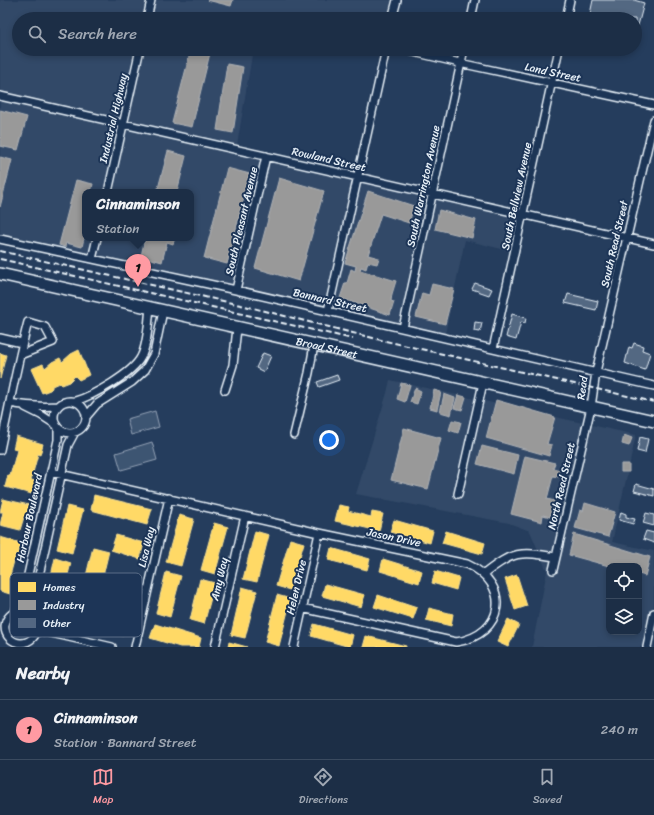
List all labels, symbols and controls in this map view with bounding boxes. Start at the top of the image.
search box [12,12,642,56]
text: Search here [58,21,137,47]
icon: search [26,23,48,45]
street label: Land Street [523,57,583,88]
street label: Industrial Highway [94,71,133,166]
street label: South Warrington Avenue [401,123,446,249]
street label: South Bellview Avenue [496,140,537,252]
street label: Rowland Street [290,142,368,177]
street label: South Pleasant Avenue [220,164,263,277]
popup [82,189,194,241]
text: Cinnaminson [96,191,180,217]
street label: South Read Street [595,198,634,289]
text: Station [96,217,139,240]
pin: 1 [125,254,151,287]
street label: Bannard Street [291,283,369,318]
street label: Broad Street [294,332,360,364]
street label: Read [571,374,594,401]
your location [319,430,339,450]
street label: North Read Street [542,440,581,532]
street label: Harbour Boulevard [11,471,48,564]
street label: Jason Drive [364,522,423,553]
street label: Lisa Way [133,525,160,569]
street label: Amy Way [205,555,234,604]
street label: Helen Drive [281,557,312,616]
map controls [606,563,642,635]
button: locate [606,563,642,599]
legend [10,573,142,637]
text: Homes [43,578,76,597]
text: Industry [42,596,85,615]
button: layers [606,599,642,635]
text: Other [43,614,71,633]
text: Nearby [16,658,70,688]
text: Cinnaminson [54,705,138,731]
text: 1 [26,718,32,741]
text: 240 m [601,718,638,741]
text: Station · Bannard Street [54,731,196,754]
tab: Map [92,766,114,809]
tab: Directions [299,766,348,809]
tab: Saved [533,766,562,809]

